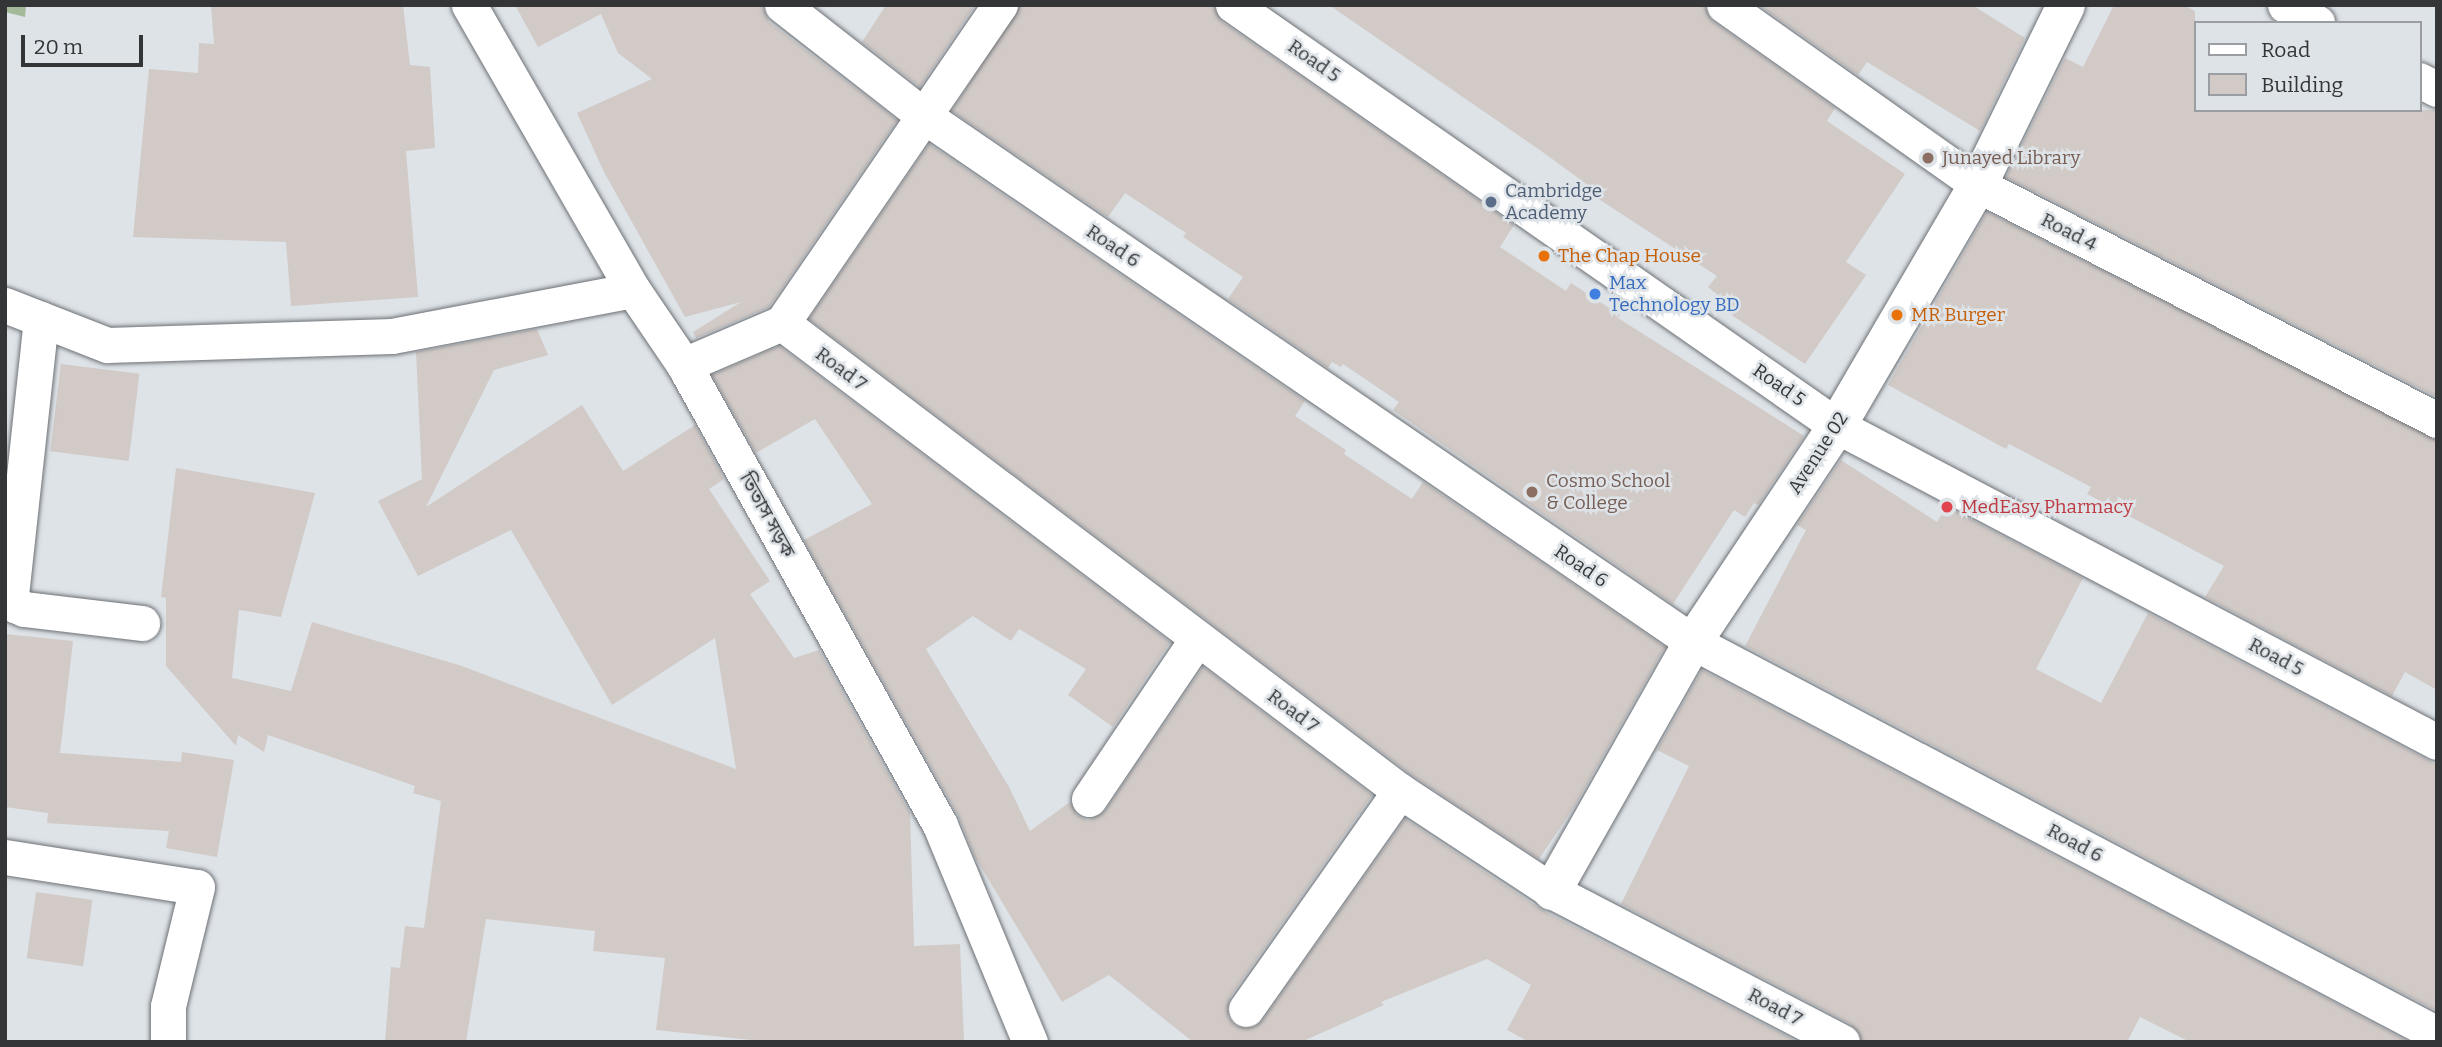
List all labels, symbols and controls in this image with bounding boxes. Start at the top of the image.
scale bar [24,21,147,65]
legend [2194,21,2421,112]
text: 20 m [34,34,83,60]
street label: Road 5 [1283,35,1345,87]
text: Road [2261,37,2310,63]
text: Building [2261,72,2343,98]
place label: Junayed Library [1942,147,2081,169]
marker: Junayed Library [1920,150,1936,166]
place label: Cambridge Academy [1505,180,1602,224]
marker: Cambridge Academy [1483,194,1499,210]
street label: Road 4 [2037,208,2101,256]
street label: Road 6 [1082,220,1144,272]
place label: The Chap House [1558,245,1701,267]
marker: The Chap House [1536,248,1552,264]
place label: Max Technology BD [1609,272,1740,316]
marker: Max Technology BD [1587,286,1603,302]
place label: MR Burger [1911,304,2005,326]
marker: MR Burger [1889,307,1905,323]
street label: Road 7 [811,342,871,396]
street label: Road 5 [1748,359,1810,411]
street label: Avenue 02 [1783,408,1853,498]
street label: তিতাস সড়ক [734,469,800,561]
place label: Cosmo School & College [1546,470,1670,514]
marker: Cosmo School & College [1524,484,1540,500]
place label: MedEasy Pharmacy [1961,496,2133,518]
marker: MedEasy Pharmacy [1939,499,1955,515]
street label: Road 6 [1550,540,1612,592]
street label: Road 5 [2245,633,2307,681]
street label: Road 7 [1263,684,1323,738]
street label: Road 6 [2043,819,2107,867]
street label: Road 7 [1744,983,1806,1031]

